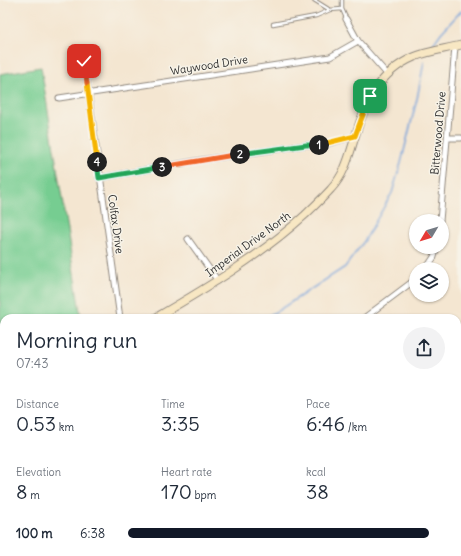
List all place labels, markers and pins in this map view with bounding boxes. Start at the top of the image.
pin [67,44,101,78]
pin [353,79,387,113]
pin: 1 [309,135,329,155]
pin: 2 [230,144,250,164]
pin: 4 [87,152,107,172]
pin: 3 [152,157,172,177]

